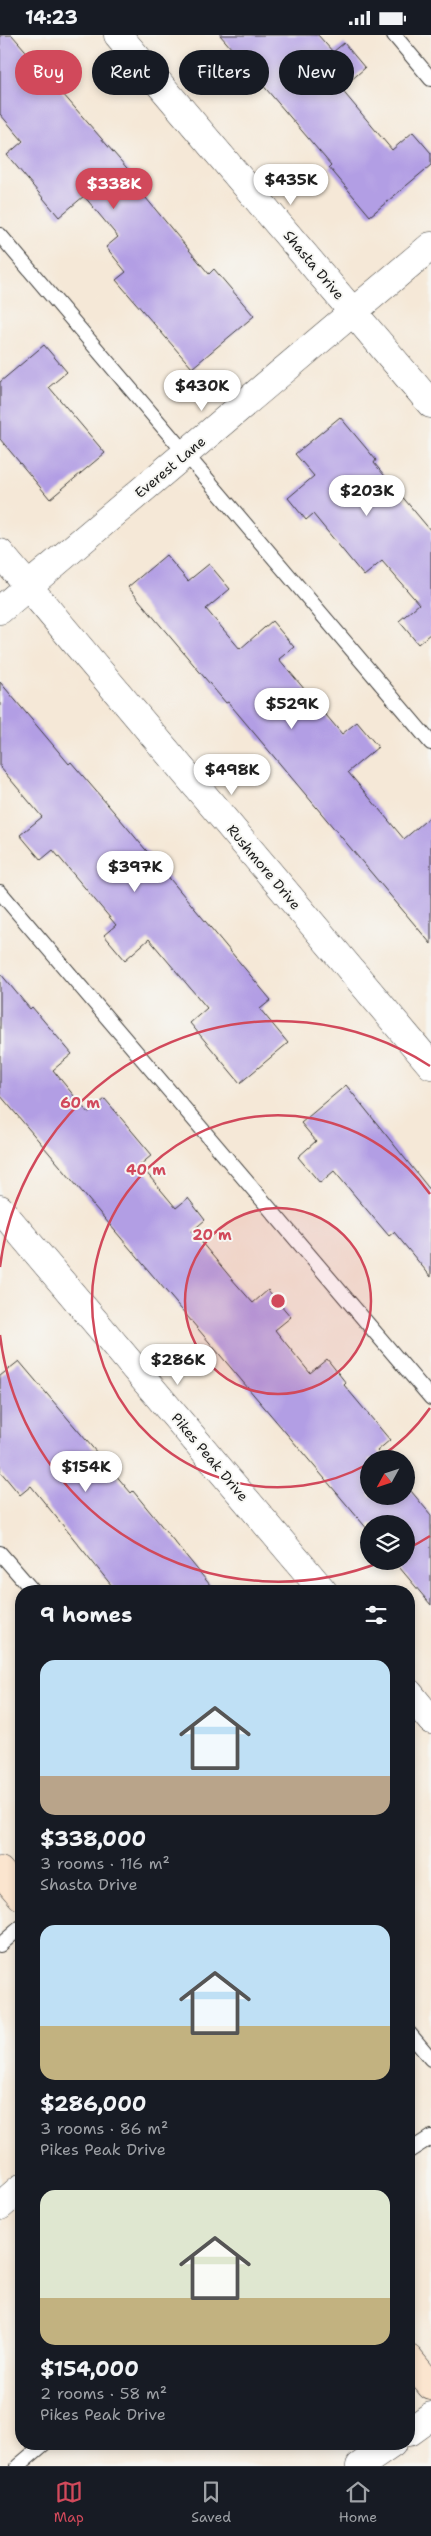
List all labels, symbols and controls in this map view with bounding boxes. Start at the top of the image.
text: 14:23 [25,5,78,30]
chip: Buy [15,50,82,95]
chip: Rent [92,50,169,95]
chip: Filters [179,50,269,95]
chip: New [279,50,354,95]
pin: $435K [256,163,326,206]
pin: $338K [79,167,149,210]
text: $435K [264,169,318,190]
text: $338K [87,173,141,194]
street label: Shasta Drive [280,227,348,303]
pin: $430K [167,369,237,412]
text: $430K [175,375,229,396]
street label: Everest Lane [131,432,209,502]
pin: $203K [332,475,402,517]
text: $203K [340,480,394,501]
pin: $529K [257,687,327,730]
text: $529K [265,693,319,714]
pin: $498K [197,753,267,796]
text: $498K [205,759,259,780]
street label: Rushmore Drive [223,821,305,913]
pin: $397K [100,851,170,893]
text: $397K [108,856,162,877]
text: 60 m [60,1093,100,1113]
text: 40 m [126,1160,166,1180]
text: 20 m [192,1225,232,1245]
centre of rings [269,1292,287,1310]
pin: $286K [143,1343,213,1386]
text: $286K [151,1349,205,1370]
street label: Pikes Peak Drive [168,1409,252,1505]
north arrow [360,1450,415,1505]
map controls [360,1450,415,1570]
pin: $154K [51,1451,121,1493]
text: $154K [61,1456,111,1477]
button: layers [360,1515,415,1570]
text: 9 homes [40,1601,132,1629]
icon: filters [362,1601,390,1629]
icon: home [170,1693,260,1783]
text: $338,000 [40,1825,146,1853]
text: 3 rooms · 116 m² [40,1853,170,1874]
text: Shasta Drive [40,1874,137,1895]
icon: home [170,1958,260,2048]
text: $286,000 [40,2090,147,2118]
text: 3 rooms · 86 m² [40,2118,168,2139]
text: Pikes Peak Drive [40,2139,166,2160]
icon: home [170,2223,260,2313]
text: $154,000 [40,2355,139,2383]
text: 2 rooms · 58 m² [40,2383,167,2404]
text: Pikes Peak Drive [40,2404,166,2425]
tab: Map [54,2478,84,2526]
tab: Saved [191,2478,231,2526]
tab: Home [339,2478,377,2526]

